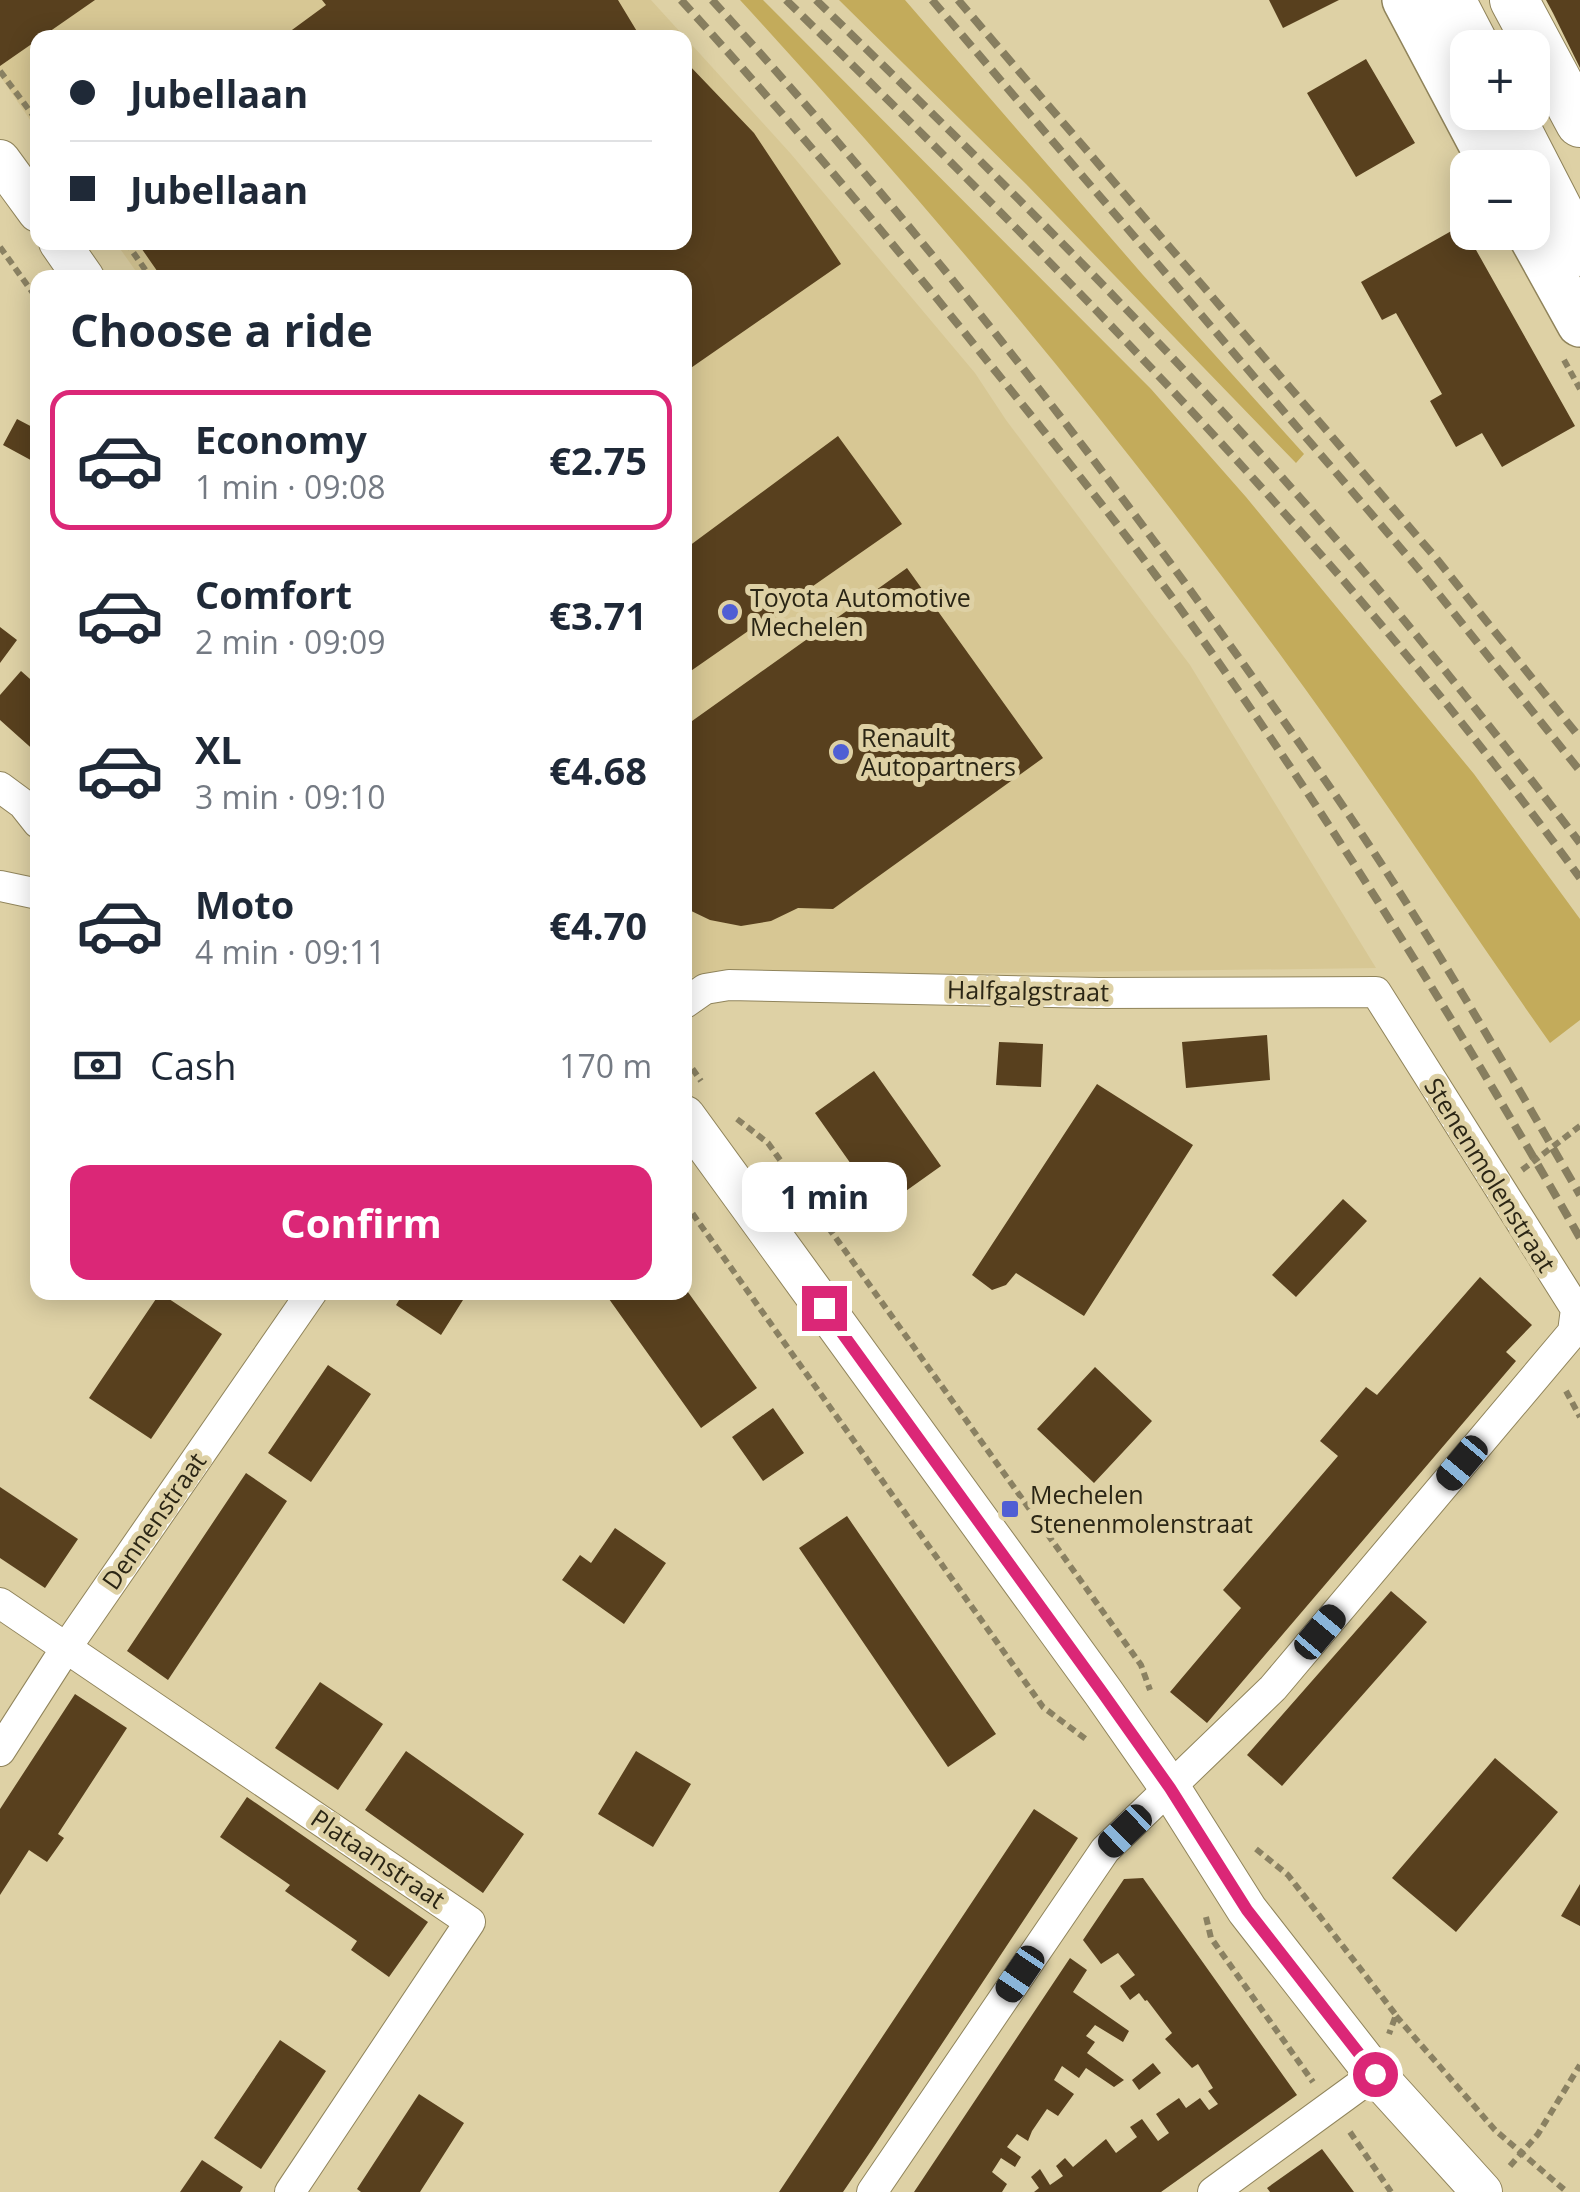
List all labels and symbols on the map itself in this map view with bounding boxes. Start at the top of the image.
place label: Toyota Automotive Mechelen [750,580,971,643]
marker: Toyota Automotive Mechelen [719,601,741,623]
place label: Renault Autopartners [861,720,1016,783]
marker: Renault Autopartners [830,741,852,763]
street label: Halfgalgstraat [947,972,1109,1008]
street label: Stenenmolenstraat [1417,1071,1564,1278]
callout: 1 min [742,1163,906,1233]
route end [802,1286,847,1331]
car [1431,1430,1493,1496]
street label: Dennenstraat [93,1445,213,1596]
place label: Mechelen Stenenmolenstraat [1030,1477,1253,1540]
marker: Mechelen Stenenmolenstraat [999,1498,1021,1520]
car [1289,1599,1351,1665]
car [1093,1799,1157,1863]
street label: Plataanstraat [305,1801,452,1916]
car [991,1941,1049,2007]
route start [1353,2052,1398,2097]

